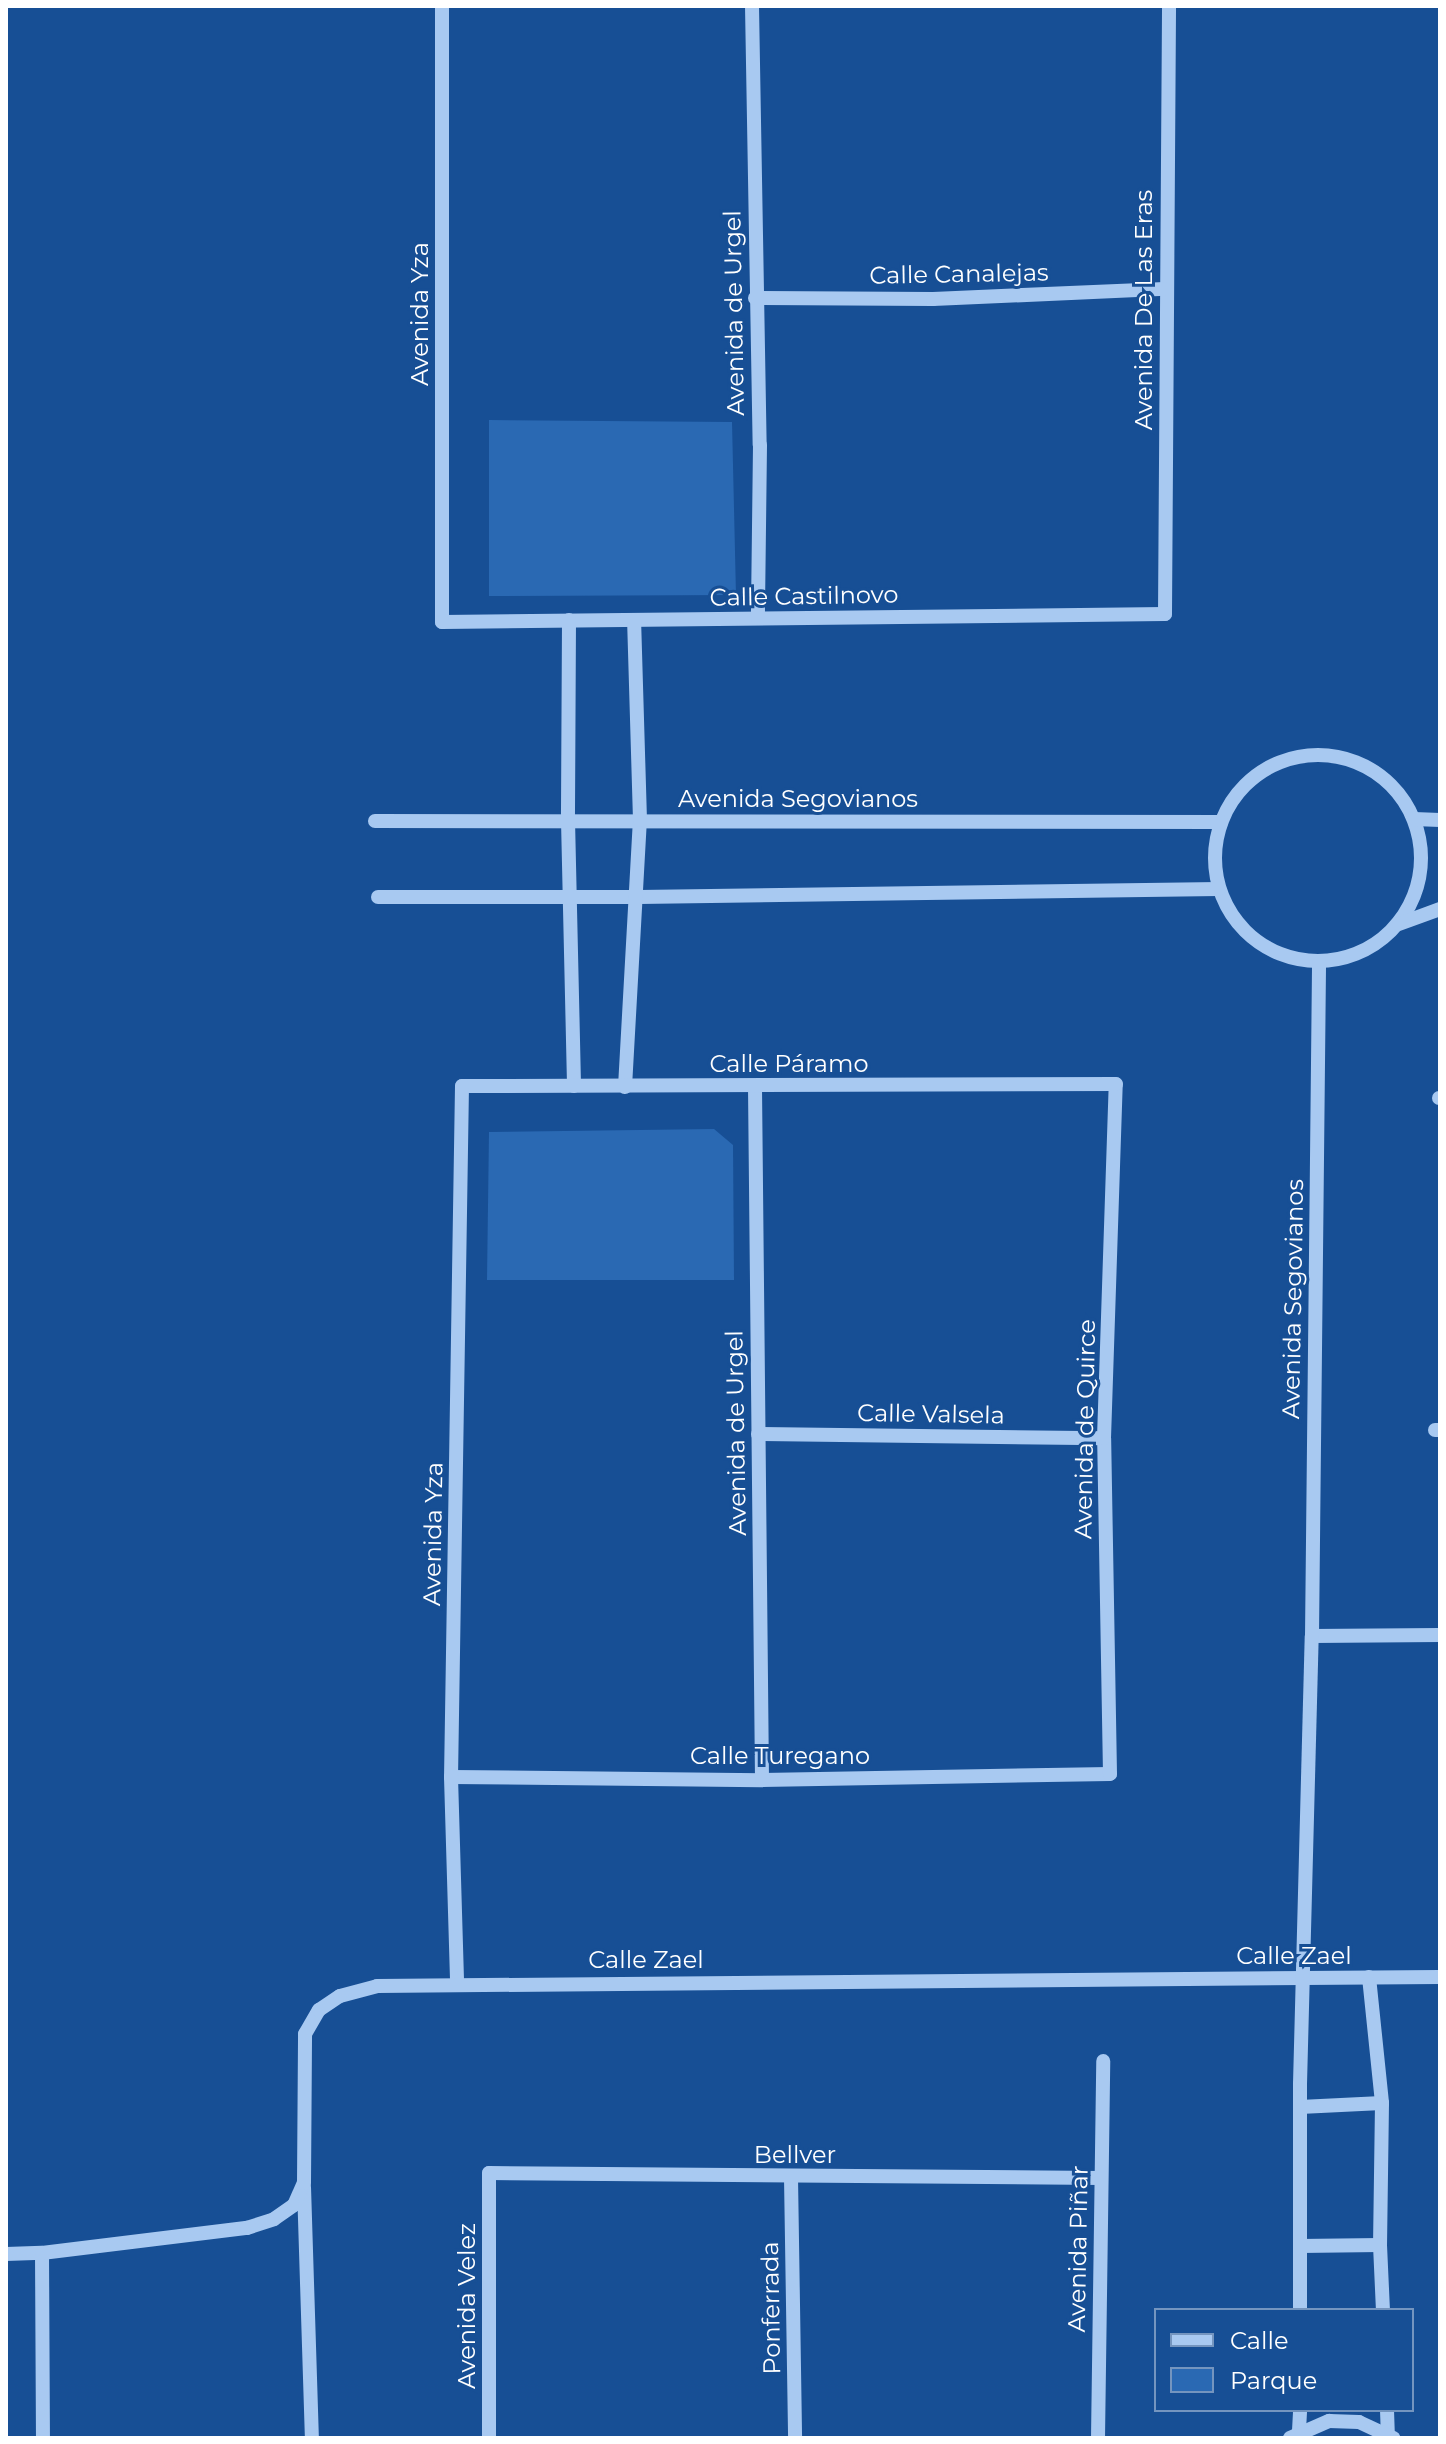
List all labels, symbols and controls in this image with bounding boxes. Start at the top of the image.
street label: Avenida De Las Eras [1130,190,1158,430]
street label: Avenida de Urgel [718,210,750,416]
street label: Avenida Yza [406,242,434,386]
street label: Calle Canalejas [869,258,1049,290]
street label: Calle Castilnovo [709,580,899,612]
street label: Avenida Segovianos [678,785,918,813]
street label: Calle Páramo [709,1050,869,1078]
street label: Avenida Segovianos [1277,1179,1309,1419]
street label: Avenida de Quirce [1069,1319,1101,1539]
street label: Avenida de Urgel [720,1330,752,1536]
street label: Calle Valsela [857,1398,1005,1430]
street label: Avenida Yza [417,1462,449,1606]
street label: Calle Turegano [690,1742,870,1770]
street label: Calle Zael [1236,1942,1352,1970]
street label: Calle Zael [588,1946,704,1974]
street label: Bellver [754,2141,836,2169]
street label: Avenida Piñar [1062,2165,1094,2333]
street label: Avenida Velez [453,2223,481,2389]
street label: Ponferrada [755,2241,787,2375]
legend [1154,2308,1414,2412]
text: Calle [1230,2326,1288,2355]
text: Parque [1230,2366,1317,2395]

